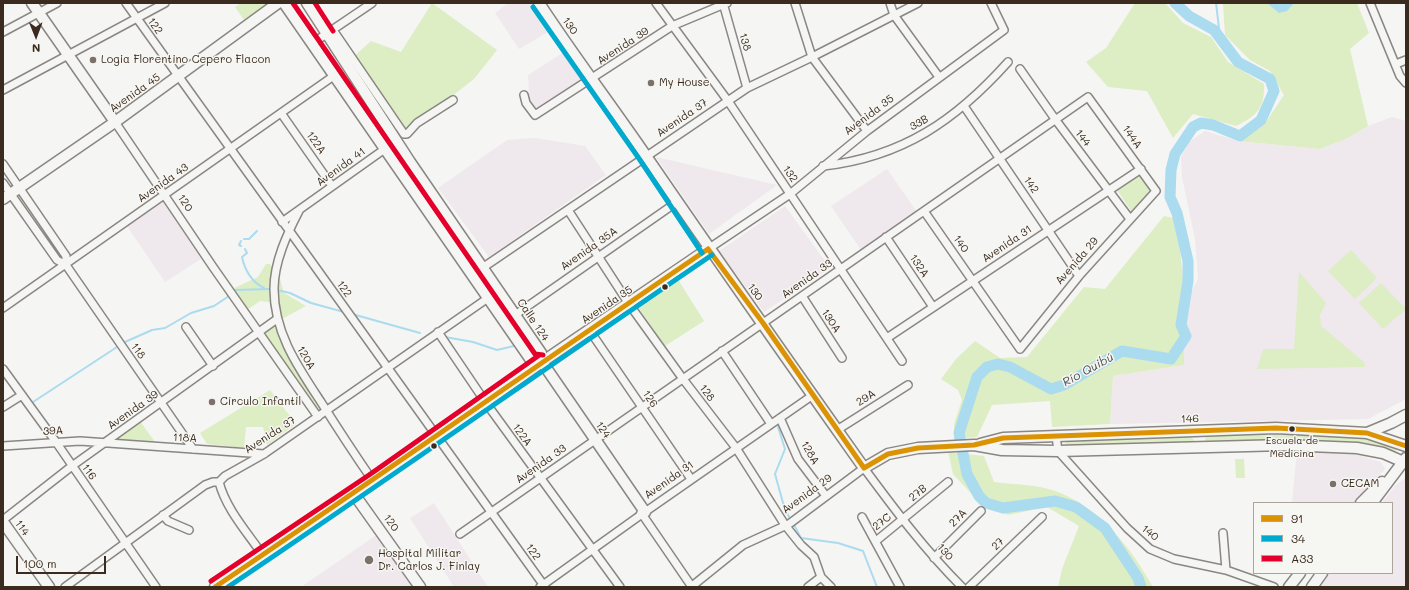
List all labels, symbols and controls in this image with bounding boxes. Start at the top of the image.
street label: 122 [145,15,165,37]
street label: 130 [559,15,581,37]
north arrow [16,16,56,56]
street label: Avenida 39 [595,24,651,68]
street label: 138 [736,32,754,52]
text: N [32,41,41,56]
place label: Logia Florentino Cepero Flacon [101,53,270,67]
marker: Logia Florentino Cepero Flacon [88,55,98,65]
street label: Avenida 45 [107,71,163,115]
place label: My House [659,76,710,90]
marker: My House [646,78,656,88]
street label: Avenida 35 [842,92,896,138]
street label: Avenida 37 [654,96,710,140]
street label: 33B [907,112,931,134]
street label: 144A [1119,123,1145,151]
street label: 144 [1072,127,1094,149]
street label: 122A [303,129,329,157]
street label: Avenida 41 [314,145,368,189]
street label: Avenida 43 [135,161,191,205]
street label: 132 [780,163,800,185]
street label: 142 [1021,174,1041,196]
street label: 120 [175,192,195,214]
street label: Avenida 31 [980,223,1034,265]
street label: Avenida 35A [558,225,620,273]
street label: 140 [950,233,972,255]
street label: Avenida 29 [1053,235,1101,287]
street label: 132A [907,252,931,280]
street label: Avenida 33 [779,257,835,301]
street label: 122 [334,278,354,300]
street label: 130 [744,281,766,303]
unlabelled marker [660,282,670,292]
street label: Avenida 35 [579,283,635,327]
street label: Calle 124 [514,296,552,344]
street label: 130A [818,307,844,335]
street label: 118 [128,340,148,362]
street label: 120A [294,344,318,372]
water label: Río Quibú [1060,350,1116,390]
street label: 128 [696,382,718,404]
street label: 29A [854,387,878,409]
street label: Avenida 39 [105,388,161,432]
street label: 126 [640,388,660,410]
place label: Círculo Infantil [220,395,301,409]
marker: Círculo Infantil [207,397,217,407]
street label: 146 [1181,412,1199,426]
street label: Avenida 37 [242,414,298,456]
street label: 124 [593,419,613,441]
street label: 122A [509,421,535,449]
street label: 39A [42,424,64,438]
marker: Escuela de Medicina [1287,424,1297,434]
street label: 118A [173,431,197,445]
place label: Escuela de Medicina [1266,435,1318,458]
street label: 128A [798,439,822,467]
unlabelled marker [429,441,439,451]
street label: Avenida 33 [513,442,569,486]
street label: Avenida 31 [642,458,696,502]
street label: 116 [79,461,99,483]
street label: Avenida 29 [779,471,835,517]
place label: CECAM [1341,477,1379,491]
marker: CECAM [1328,479,1338,489]
street label: 27B [906,482,930,504]
legend [1253,502,1393,574]
street label: 27A [946,506,970,530]
text: 91 [1291,510,1303,526]
street label: 27C [870,511,894,533]
street label: 120 [380,512,402,534]
street label: 114 [12,518,32,538]
street label: 140 [1139,522,1161,544]
text: 34 [1291,530,1305,546]
street label: 27 [989,535,1007,553]
street label: 122 [523,541,543,563]
street label: 130 [934,541,956,563]
place label: Hospital Militar Dr. Carlos J. Finlay [378,547,480,573]
scale bar [18,548,108,574]
text: A33 [1291,550,1313,566]
marker: Hospital Militar Dr. Carlos J. Finlay [363,554,375,566]
text: 100 m [23,555,57,571]

